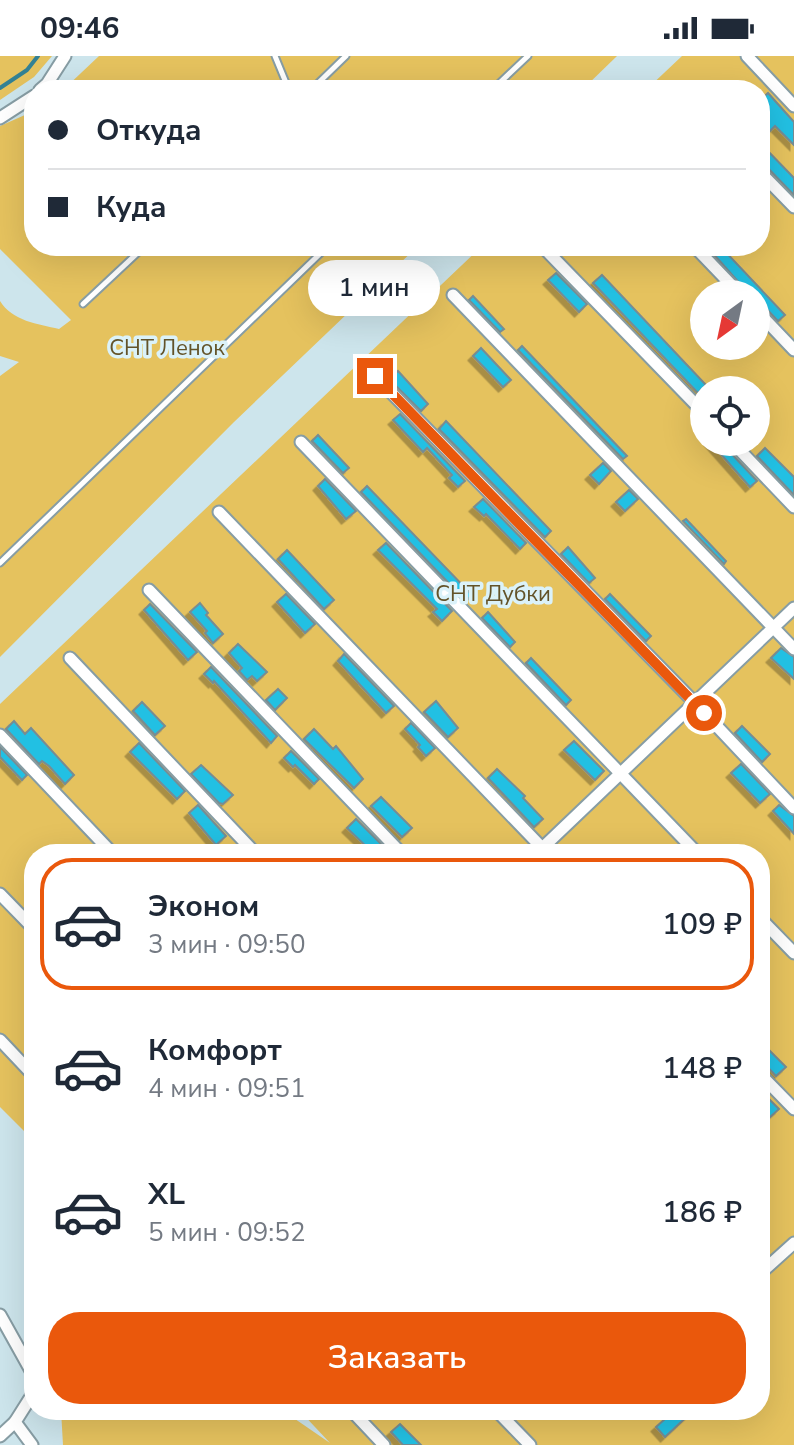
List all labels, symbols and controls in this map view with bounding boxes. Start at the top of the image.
text: 09:46 [40,8,119,49]
text: Откуда [96,110,202,151]
text: Куда [96,187,167,228]
callout: 1 мин [309,260,441,316]
text: 1 мин [339,270,409,305]
north arrow [690,280,770,360]
map controls [690,280,770,456]
park label: СНТ Ленок [109,333,225,363]
route end [357,358,393,394]
button: locate [690,376,770,456]
park label: СНТ Дубки [435,579,551,609]
route start [686,695,722,731]
text: Эконом [148,886,259,927]
icon: car [52,888,124,960]
text: 109 ₽ [662,904,742,945]
text: 3 мин · 09:50 [148,927,305,962]
text: Комфорт [148,1030,282,1071]
icon: car [52,1032,124,1104]
text: 148 ₽ [662,1048,742,1089]
text: 4 мин · 09:51 [148,1071,305,1106]
text: XL [148,1174,185,1215]
icon: car [52,1176,124,1248]
text: 186 ₽ [662,1192,742,1233]
text: 5 мин · 09:52 [148,1215,305,1250]
button: Заказать [48,1312,746,1404]

